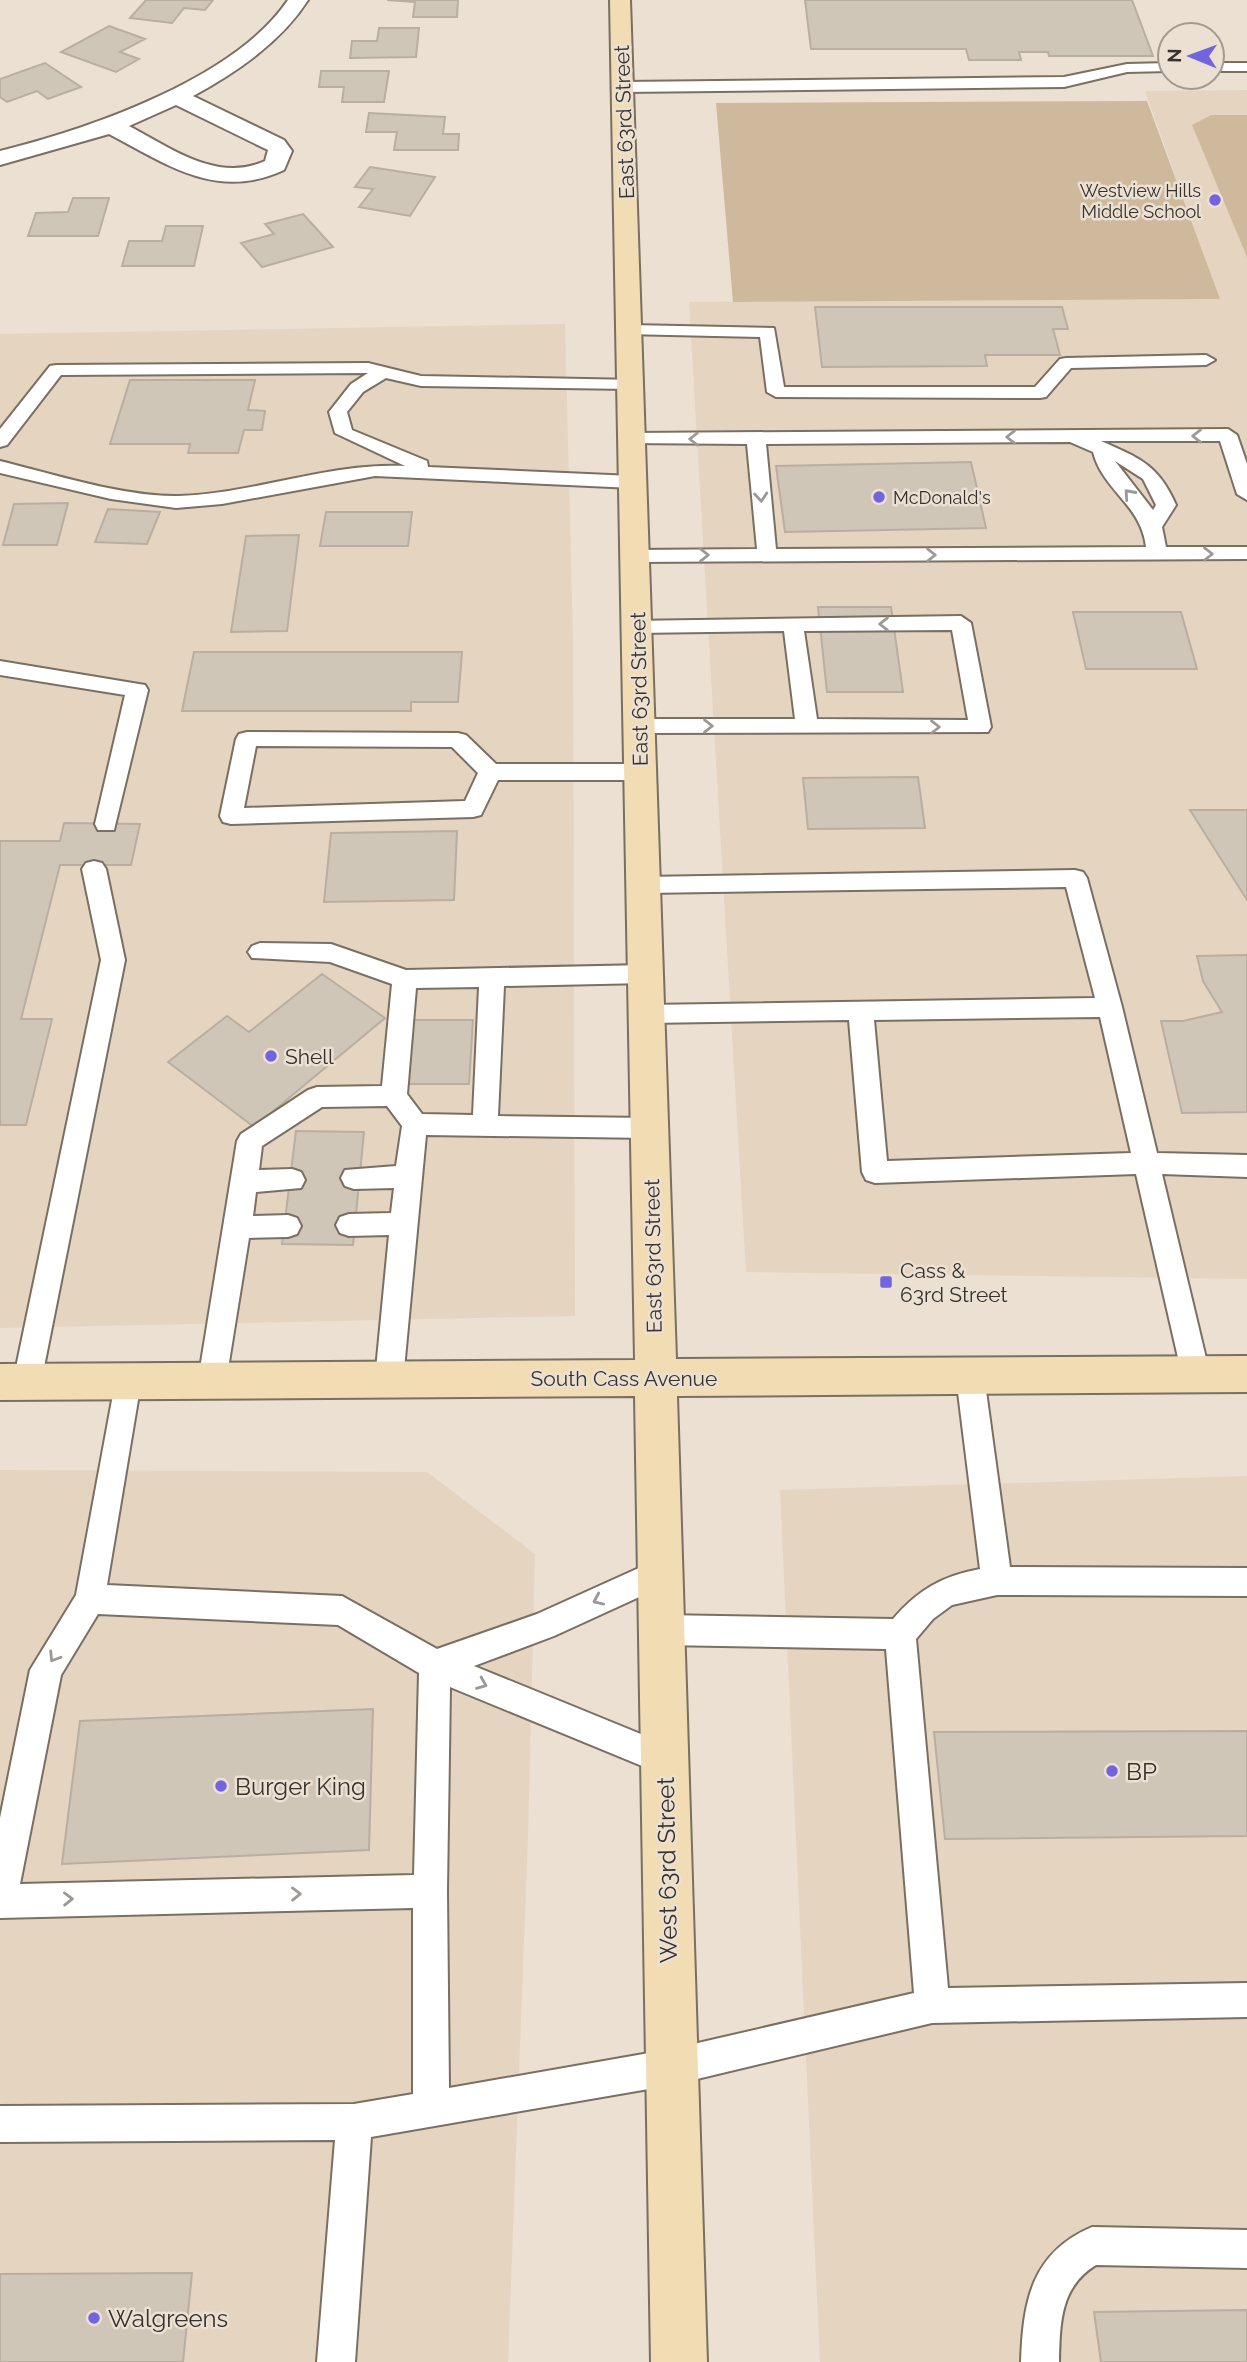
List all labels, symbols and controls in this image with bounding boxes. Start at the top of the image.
north arrow [1156,21,1226,91]
street label: East 63rd Street [609,44,639,200]
text: N [1163,48,1185,63]
place label: Westview Hills Middle School [1080,180,1201,222]
marker: Westview Hills Middle School [1207,192,1223,208]
one-way arrow [1191,428,1202,444]
one-way arrow [1005,429,1015,445]
one-way arrow [688,431,699,447]
place label: McDonald's [893,487,991,508]
marker: McDonald's [871,489,887,505]
one-way arrow [1124,489,1137,502]
one-way arrow [754,491,769,503]
one-way arrow [1202,546,1213,561]
one-way arrow [926,547,937,562]
one-way arrow [698,548,709,563]
street label: East 63rd Street [625,612,653,766]
one-way arrow [878,616,889,632]
one-way arrow [703,718,714,734]
one-way arrow [931,719,941,735]
place label: Shell [285,1044,334,1069]
marker: Shell [263,1048,279,1064]
street label: East 63rd Street [639,1179,667,1333]
place label: Cass & 63rd Street [900,1258,1008,1307]
marker: Cass & 63rd Street [878,1274,894,1290]
street label: South Cass Avenue [531,1366,717,1391]
one-way arrow [593,1592,606,1606]
one-way arrow [49,1649,62,1662]
one-way arrow [476,1675,488,1689]
place label: BP [1126,1757,1157,1786]
marker: BP [1104,1763,1120,1779]
place label: Burger King [235,1772,366,1801]
street label: West 63rd Street [651,1777,683,1963]
marker: Burger King [213,1778,229,1794]
one-way arrow [290,1887,301,1902]
one-way arrow [63,1892,74,1907]
place label: Walgreens [108,2304,228,2333]
marker: Walgreens [86,2310,102,2326]

